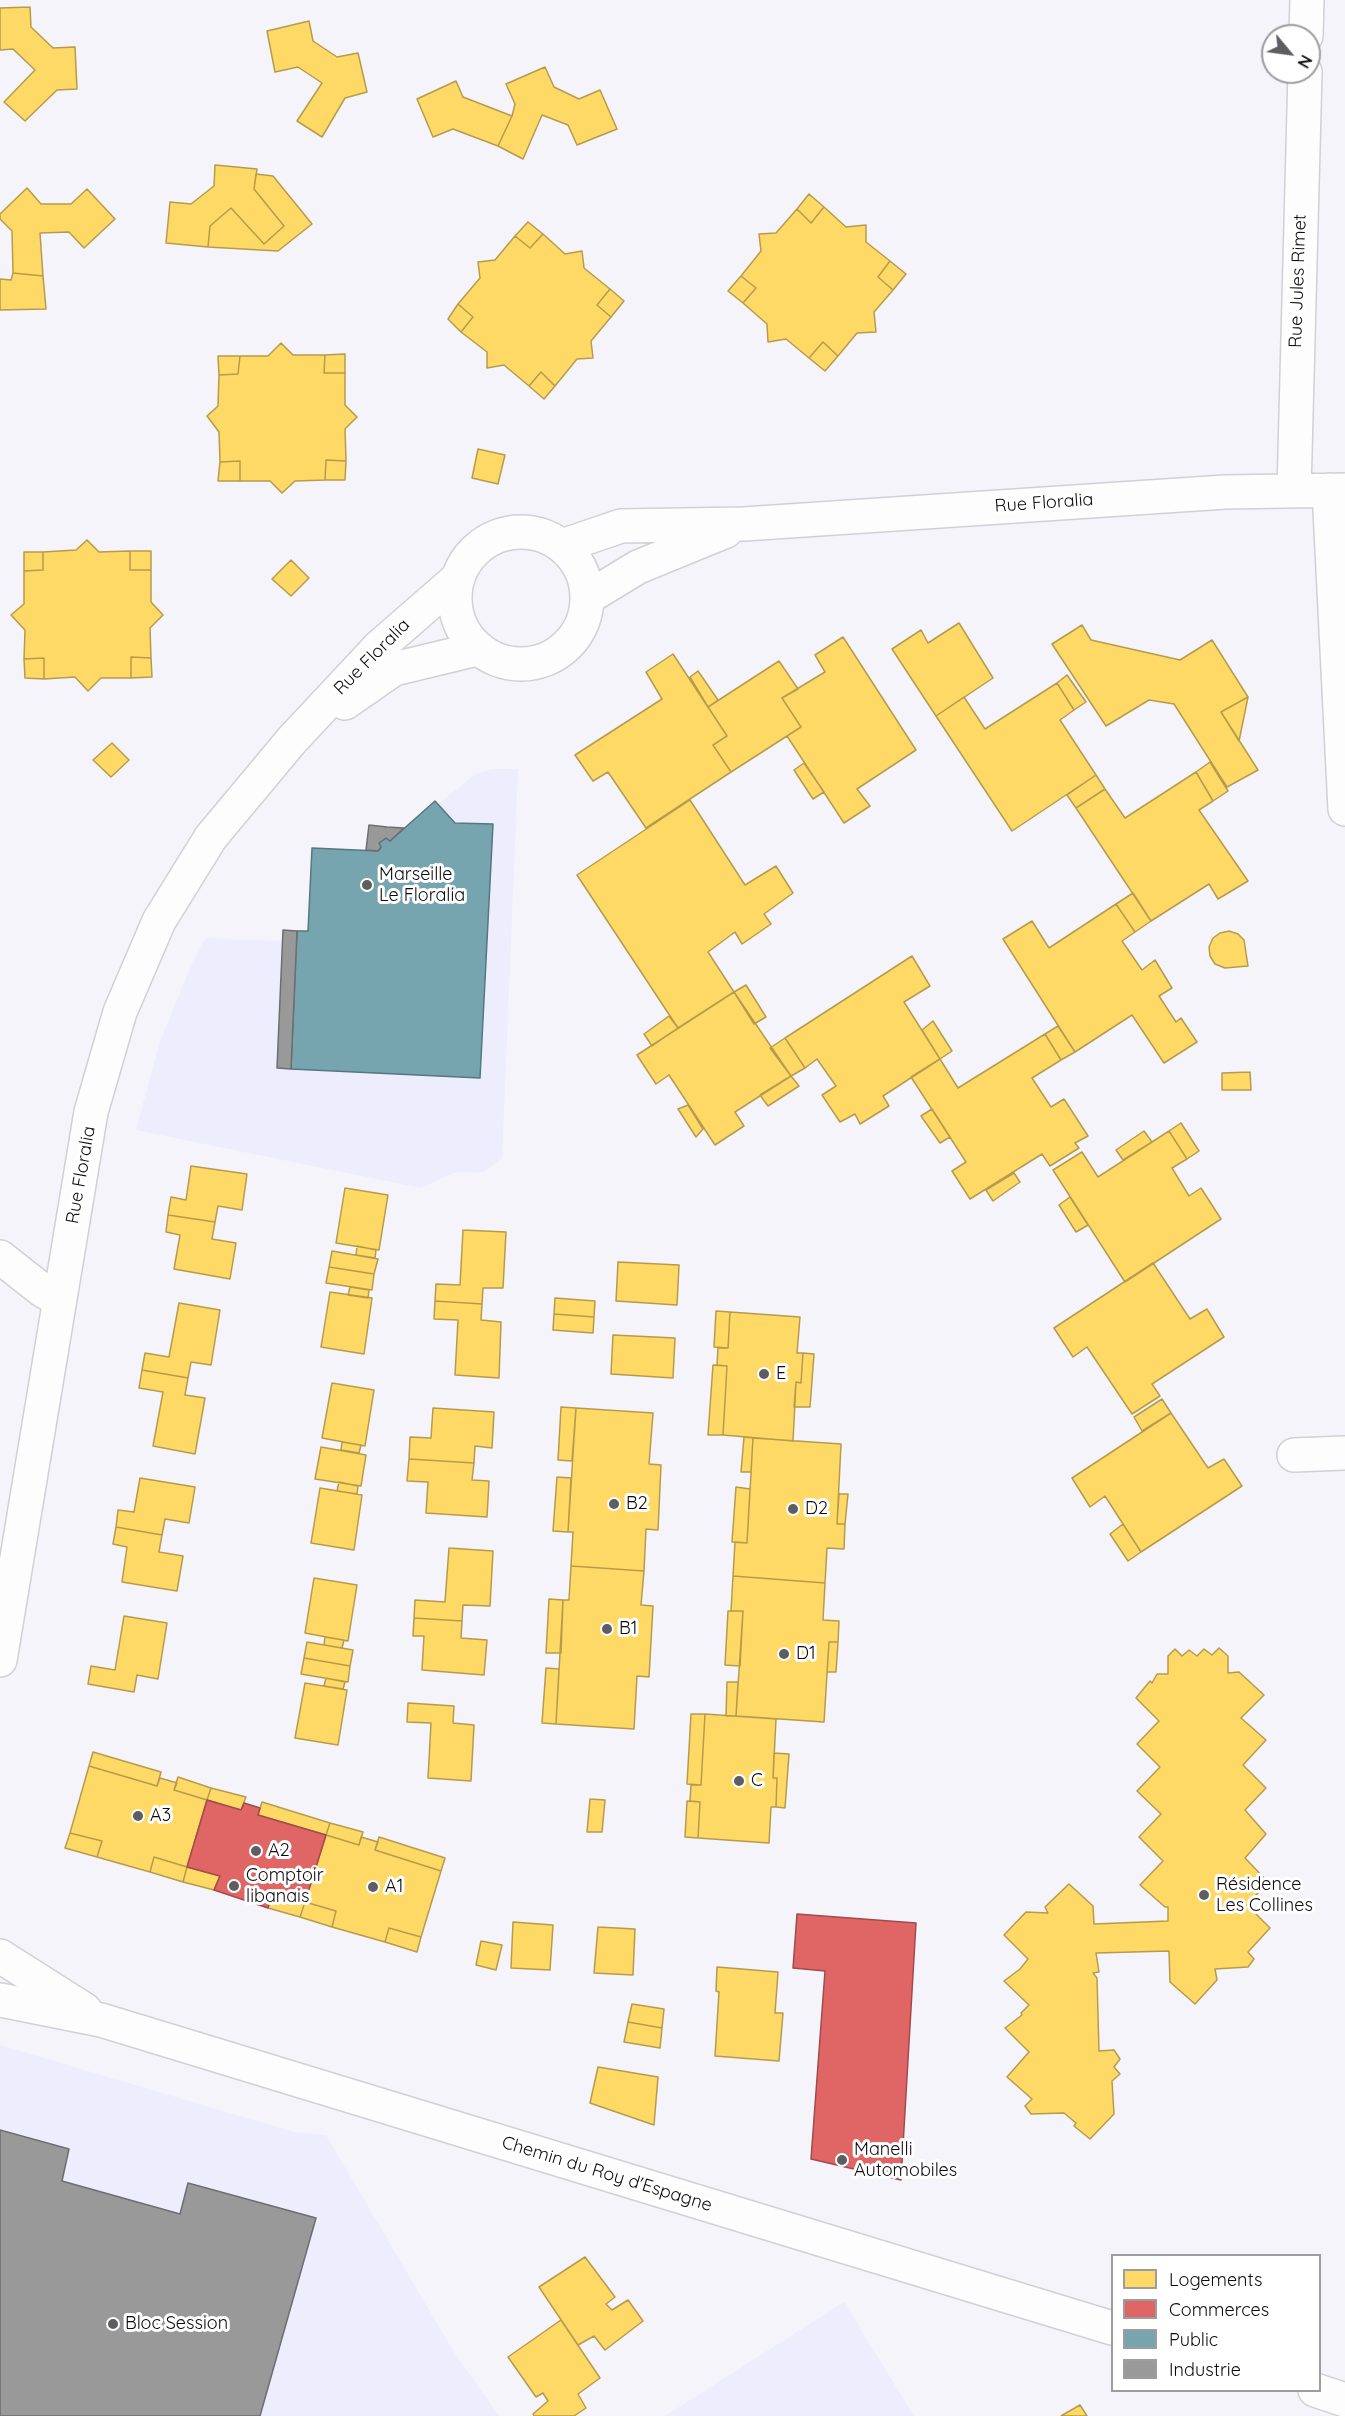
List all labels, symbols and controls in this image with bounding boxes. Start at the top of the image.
north arrow [1261,24,1321,84]
text: N [1293,52,1317,72]
street label: Rue Jules Rimet [1285,214,1311,348]
street label: Rue Floralia [994,489,1094,517]
street label: Rue Floralia [329,614,415,700]
place label: Marseille Le Floralia [379,864,465,906]
marker: Marseille Le Floralia [360,878,374,892]
street label: Rue Floralia [62,1125,100,1225]
place label: E [776,1363,786,1385]
marker: E [757,1367,771,1381]
place label: B2 [626,1493,648,1515]
marker: B2 [607,1497,621,1511]
place label: D2 [805,1498,828,1520]
marker: D2 [786,1502,800,1516]
place label: B1 [619,1618,637,1640]
marker: B1 [600,1622,614,1636]
place label: D1 [796,1643,816,1665]
marker: D1 [777,1647,791,1661]
place label: C [751,1770,763,1792]
marker: C [732,1774,746,1788]
place label: A3 [150,1805,171,1827]
marker: A3 [131,1809,145,1823]
place label: A2 [268,1840,290,1862]
marker: A2 [249,1844,263,1858]
place label: Comptoir libanais [246,1865,324,1908]
place label: Résidence Les Collines [1216,1874,1313,1916]
place label: A1 [385,1876,403,1898]
marker: Comptoir libanais [227,1879,241,1893]
marker: A1 [366,1880,380,1894]
marker: Résidence Les Collines [1197,1888,1211,1902]
street label: Chemin du Roy d'Espagne [499,2132,715,2216]
place label: Manelli Automobiles [854,2139,957,2182]
marker: Manelli Automobiles [835,2153,849,2167]
legend [1111,2254,1321,2392]
text: Logements [1169,2268,1262,2291]
text: Commerces [1169,2298,1269,2321]
place label: Bloc Session [125,2313,228,2335]
marker: Bloc Session [106,2317,120,2331]
text: Public [1169,2328,1218,2351]
text: Industrie [1169,2358,1241,2381]

